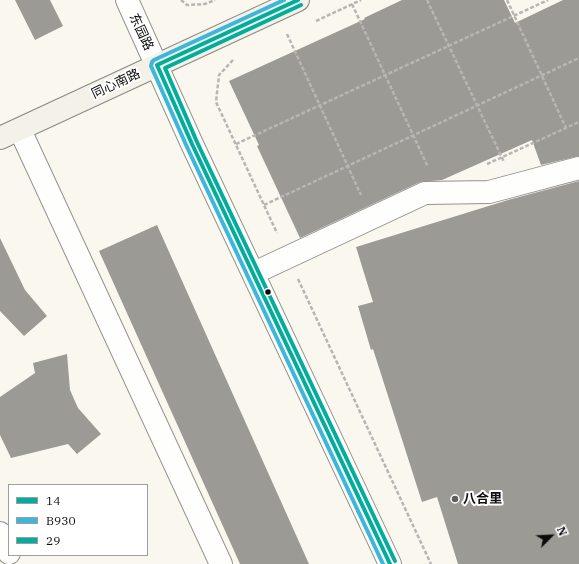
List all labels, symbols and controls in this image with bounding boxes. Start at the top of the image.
street label: 东园路 [126,11,156,53]
street label: 同心南路 [89,66,143,102]
unlabelled marker [263,287,273,297]
legend [8,484,148,556]
place label: 八合里 [463,491,502,507]
text: 14 [46,493,60,508]
marker: 八合里 [450,494,460,504]
text: B930 [46,513,76,528]
north arrow [531,516,571,556]
text: N [554,524,570,538]
text: 29 [46,533,60,548]

